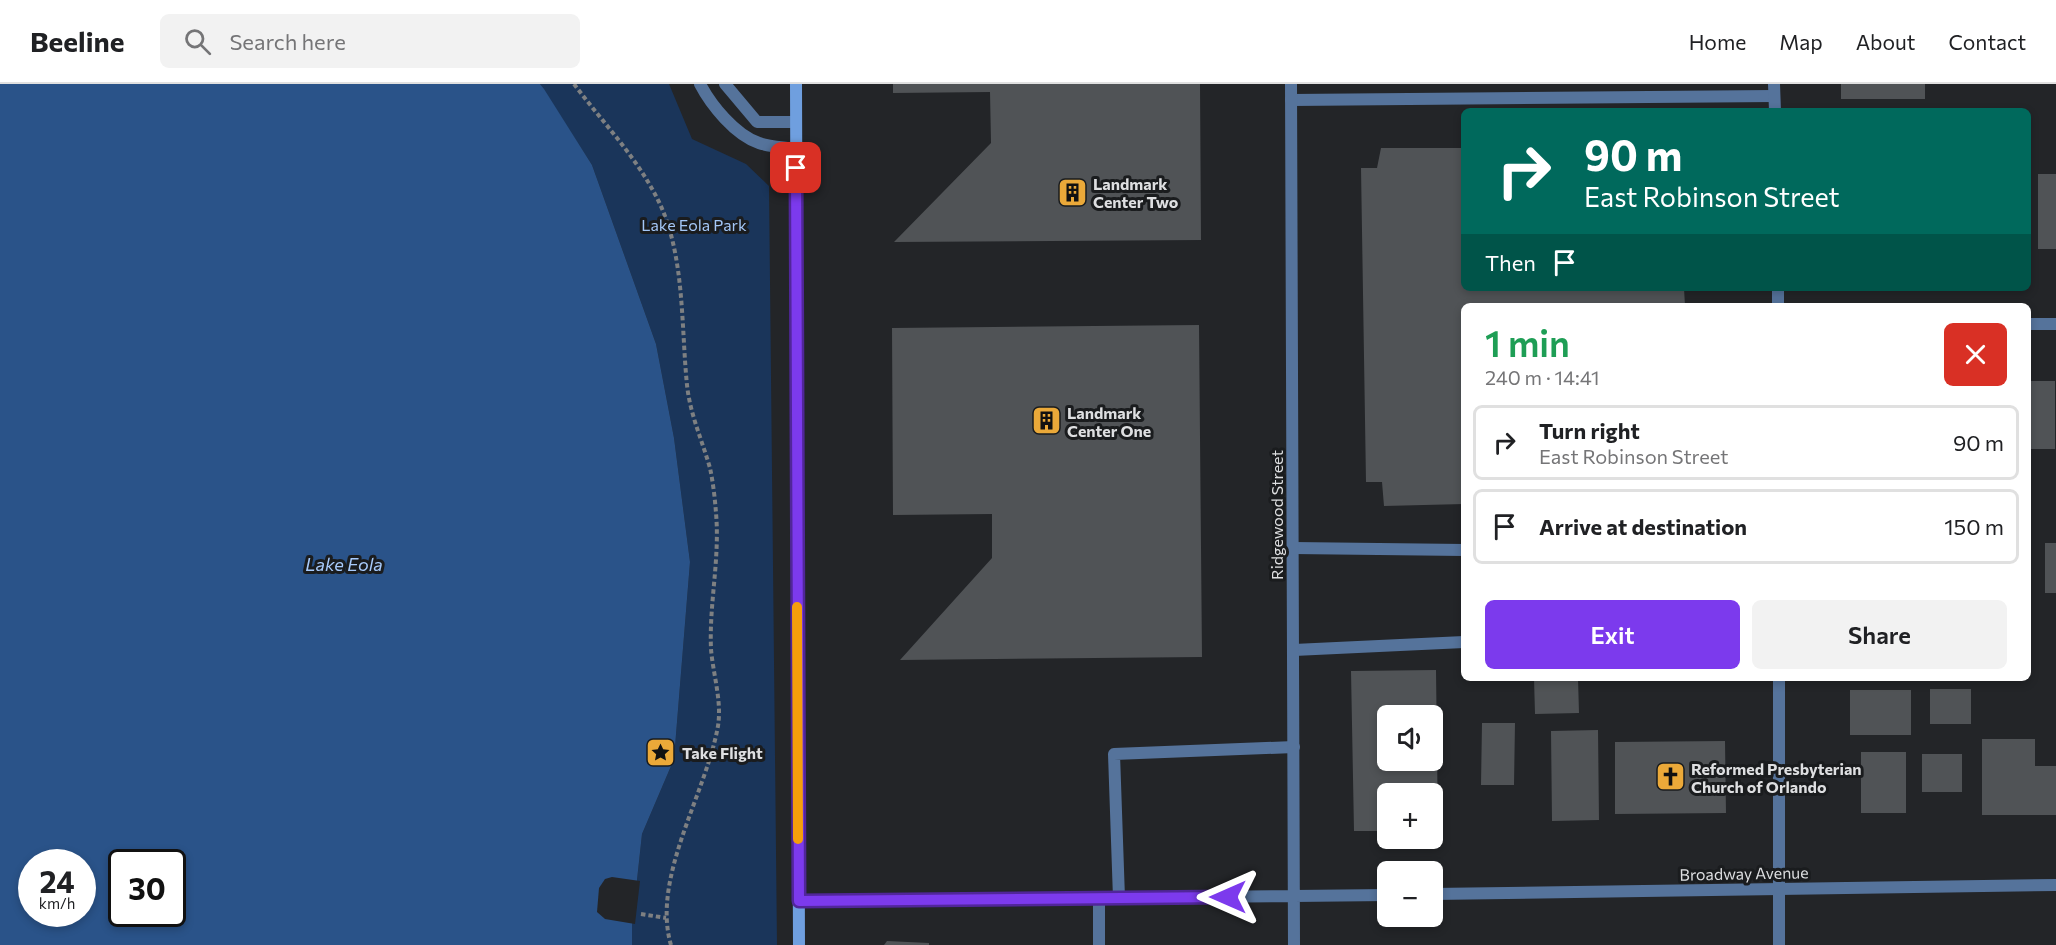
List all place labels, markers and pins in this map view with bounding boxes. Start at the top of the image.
pin [770,142,821,193]
place label: Landmark Center Two [1093,174,1179,211]
building icon: Landmark Center Two [1056,176,1088,208]
place label: Landmark Center One [1067,403,1151,440]
building icon: Landmark Center One [1030,405,1062,437]
place icon: Take Flight [645,736,677,768]
place label: Take Flight [682,743,763,762]
place label: Reformed Presbyterian Church of Orlando [1691,759,1862,796]
church icon: Reformed Presbyterian Church of Orlando [1654,761,1686,793]

